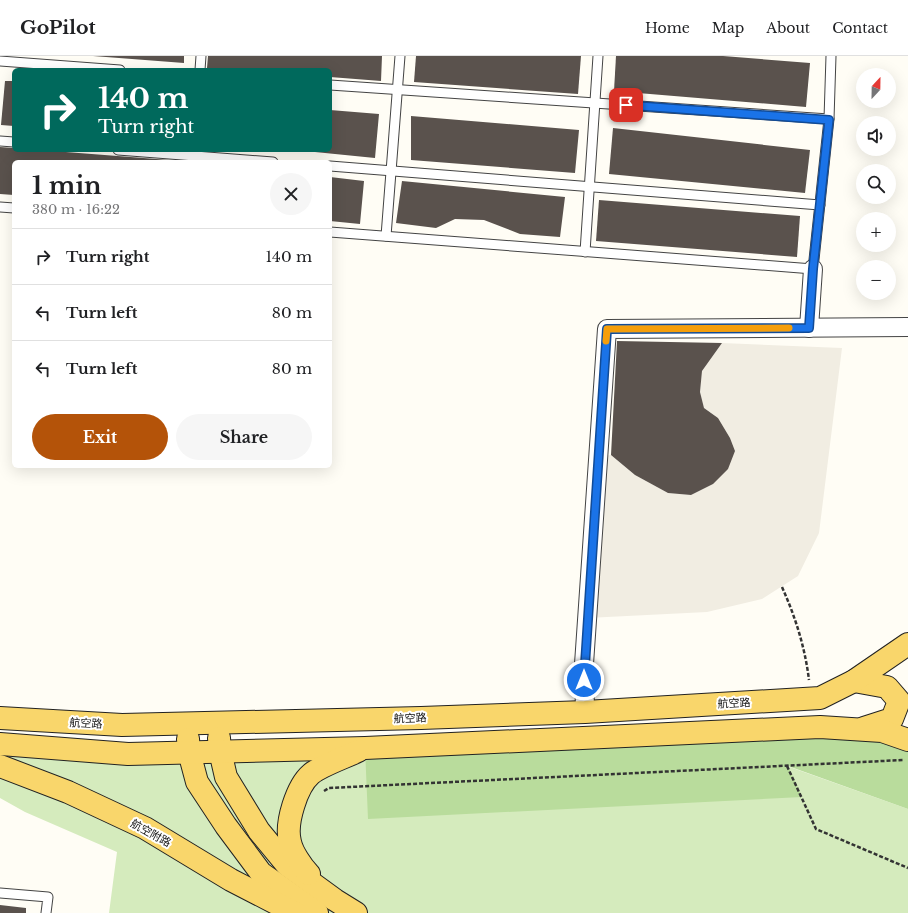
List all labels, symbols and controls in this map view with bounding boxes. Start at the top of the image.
text: GoPilot [20,16,96,39]
text: Home [645,19,690,37]
text: Map [712,19,744,37]
text: About [766,19,810,37]
text: Contact [832,19,888,37]
north arrow [856,68,896,108]
map controls [856,68,896,300]
text: 140 m [98,81,188,116]
icon: right [32,84,84,136]
pin [609,88,643,122]
icon: arrive [615,94,637,116]
text: Turn right [98,116,194,138]
button: sound [856,116,896,156]
button: search [856,164,896,204]
text: 1 min [32,171,102,200]
button: close [270,173,312,215]
text: 380 m · 16:22 [32,201,120,218]
button: + [856,212,896,252]
icon: right [32,246,54,268]
text: Turn right [66,247,149,266]
text: 140 m [265,247,312,266]
button: − [856,260,896,300]
icon: left [32,302,54,324]
text: Turn left [66,303,137,322]
text: 80 m [272,303,312,322]
icon: left [32,358,54,380]
text: Turn left [66,359,137,378]
text: 80 m [272,359,312,378]
button: Exit [32,414,168,460]
button: Share [176,414,312,460]
position arrow [563,659,605,701]
street label: 航空路 [717,695,751,711]
street label: 航空路 [393,710,427,726]
street label: 航空路 [69,715,103,731]
street label: 航空附路 [128,816,174,850]

